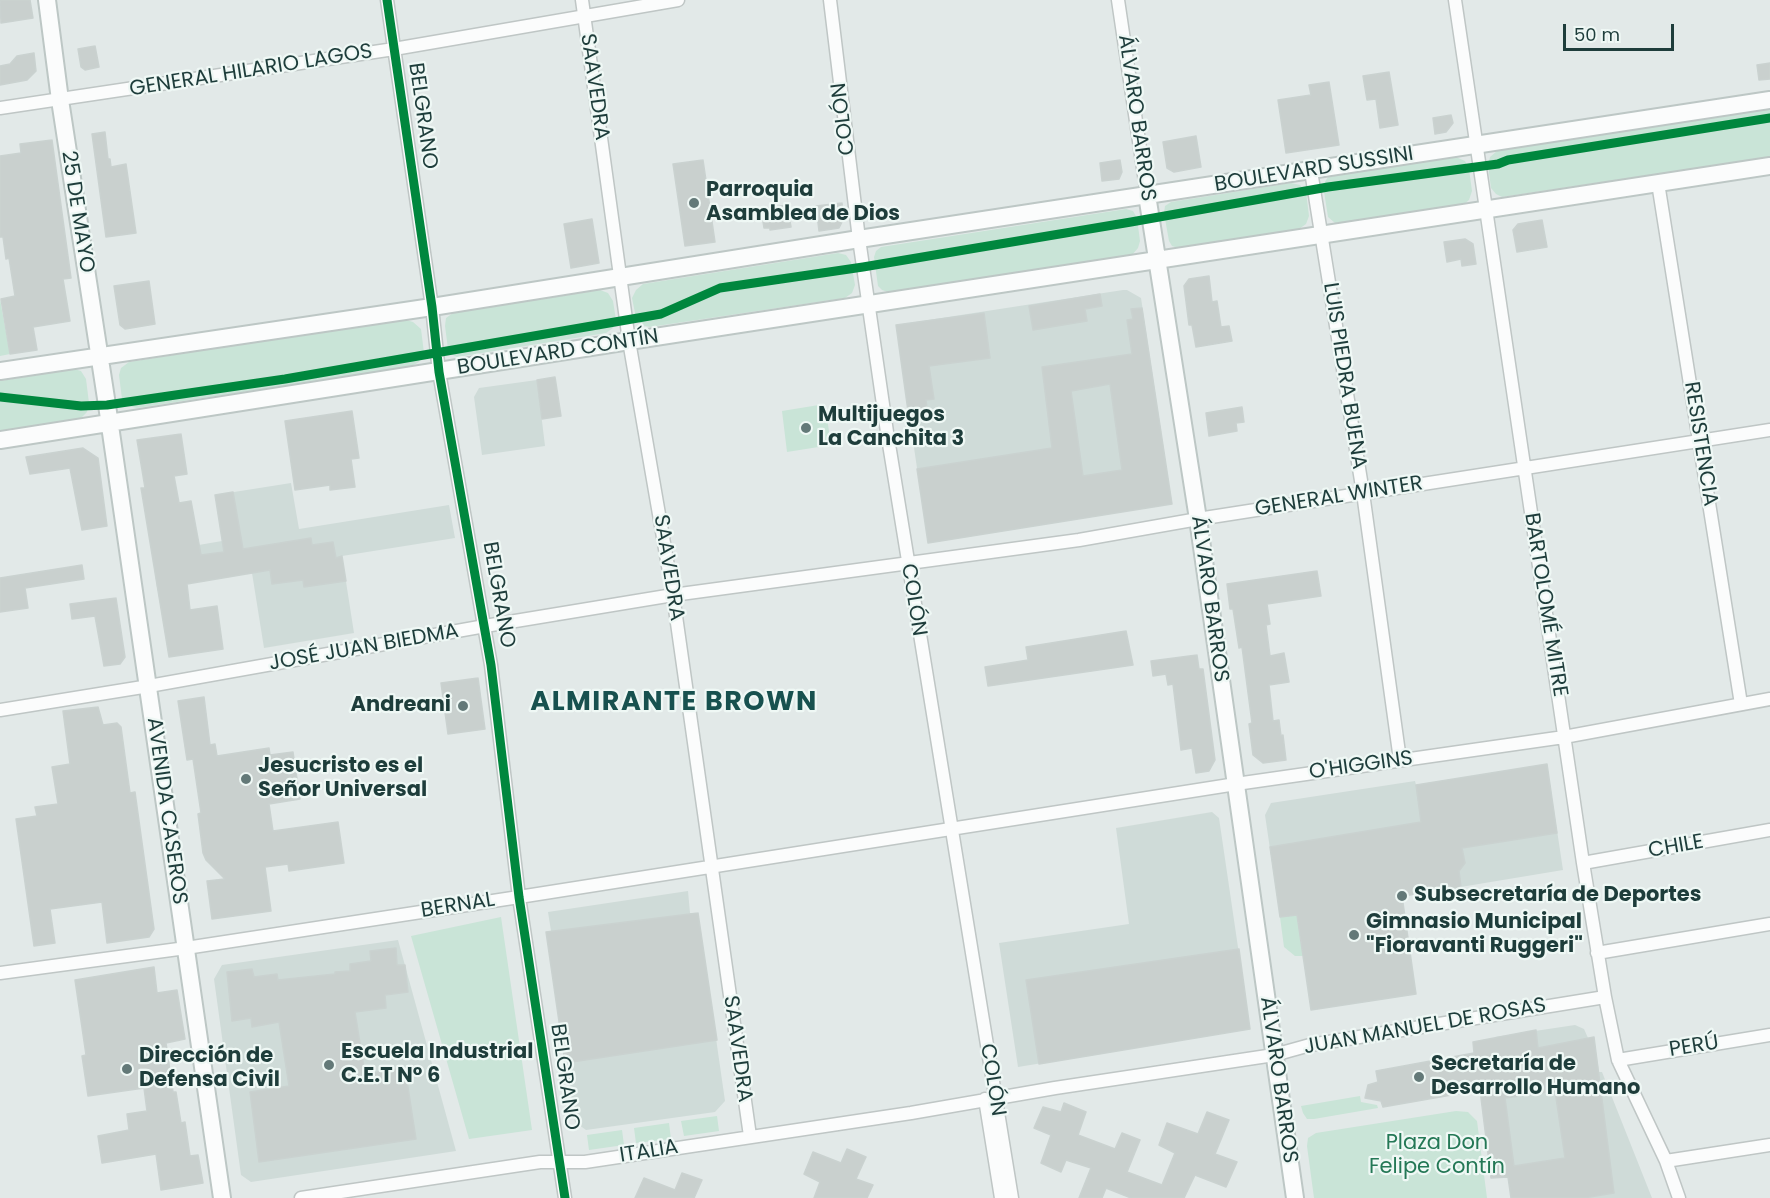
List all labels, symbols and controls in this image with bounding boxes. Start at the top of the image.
scale bar [1566,12,1677,50]
text: 50 m [1574,22,1620,47]
street label: SAAVEDRA [574,32,614,142]
street label: ÁLVARO BARROS [1112,33,1160,203]
street label: GENERAL HILARIO LAGOS [128,39,374,103]
street label: BELGRANO [402,61,442,171]
street label: COLÓN [827,81,861,157]
street label: BOULEVARD SUSSINI [1213,142,1415,198]
street label: 25 DE MAYO [55,149,99,275]
place label: Parroquia Asamblea de Dios [706,178,900,228]
marker: Parroquia Asamblea de Dios [687,196,701,210]
street label: LUIS PIEDRA BUENA [1317,281,1371,471]
street label: BOULEVARD CONTÍN [455,325,661,381]
street label: RESISTENCIA [1678,380,1722,508]
place label: Multijuegos La Canchita 3 [818,403,964,453]
marker: Multijuegos La Canchita 3 [799,421,813,435]
street label: GENERAL WINTER [1253,471,1425,523]
street label: BARTOLOMÉ MITRE [1518,511,1572,699]
street label: SAAVEDRA [647,513,689,623]
street label: ÁLVARO BARROS [1185,514,1233,684]
street label: BELGRANO [476,540,520,650]
street label: COLÓN [895,562,931,638]
street label: JOSÉ JUAN BIEDMA [267,619,461,677]
district label: ALMIRANTE BROWN [530,687,818,719]
place label: Andreani [351,693,451,719]
marker: Andreani [456,699,470,713]
street label: AVENIDA CASEROS [140,716,192,906]
street label: O'HIGGINS [1308,746,1414,786]
place label: Jesucristo es el Señor Universal [258,754,427,804]
marker: Jesucristo es el Señor Universal [239,772,253,786]
street label: CHILE [1646,830,1706,864]
place label: Subsecretaría de Deportes [1414,883,1701,909]
street label: BERNAL [419,888,497,924]
marker: Subsecretaría de Deportes [1395,889,1409,903]
place label: Gimnasio Municipal "Fioravanti Ruggeri" [1366,910,1583,960]
marker: Gimnasio Municipal "Fioravanti Ruggeri" [1347,928,1361,942]
street label: JUAN MANUEL DE ROSAS [1302,993,1548,1061]
street label: SAAVEDRA [717,994,757,1104]
street label: ÁLVARO BARROS [1254,995,1302,1165]
street label: BELGRANO [544,1022,584,1132]
street label: PERÚ [1667,1031,1721,1063]
place label: Escuela Industrial C.E.T Nº 6 [341,1040,533,1090]
street label: COLÓN [974,1042,1010,1118]
place label: Dirección de Defensa Civil [139,1044,280,1094]
place label: Secretaría de Desarrollo Humano [1431,1052,1640,1102]
marker: Escuela Industrial C.E.T Nº 6 [322,1058,336,1072]
marker: Dirección de Defensa Civil [120,1062,134,1076]
marker: Secretaría de Desarrollo Humano [1412,1070,1426,1084]
park label: Plaza Don Felipe Contín [1369,1131,1505,1181]
street label: ITALIA [618,1135,680,1169]

